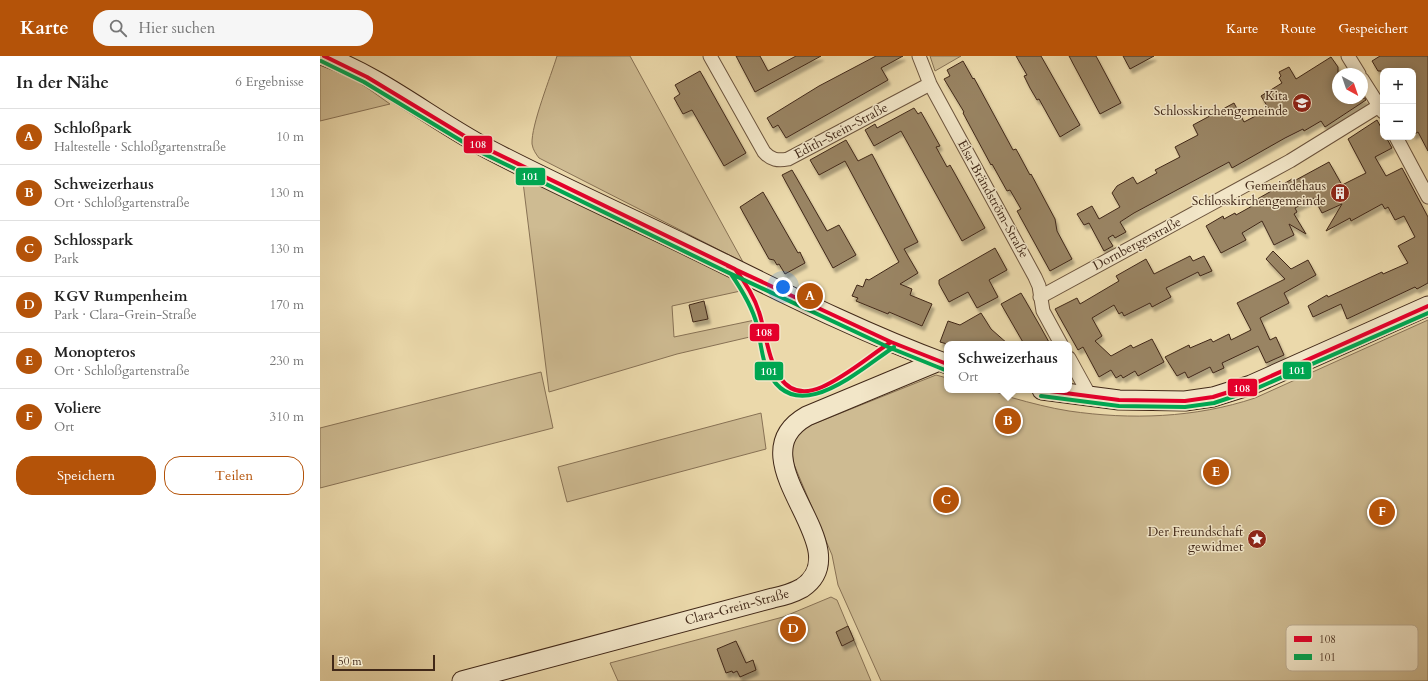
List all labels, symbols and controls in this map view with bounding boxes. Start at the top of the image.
search box [93,10,373,46]
text: Karte [20,15,69,41]
icon: search [107,17,129,39]
text: Hier suchen [139,18,215,38]
text: Karte [1226,19,1258,38]
text: Route [1280,19,1316,38]
text: Gespeichert [1338,19,1408,38]
north arrow [1332,68,1368,104]
map controls [1380,68,1416,140]
button: + [1380,68,1416,104]
text: In der Nähe [16,71,109,94]
text: 6 Ergebnisse [235,73,304,91]
place label: Kita Schlosskirchengemeinde [1154,87,1288,120]
school or university icon: Kita Schlosskirchengemeinde [1291,92,1313,114]
street label: Edith-Stein-Straße [791,99,891,163]
button: − [1380,104,1416,140]
text: Schloßpark [54,118,132,138]
text: A [24,128,34,146]
text: 10 m [276,128,304,146]
line badge: 108 [463,135,493,154]
text: 108 [470,137,486,152]
street label: Elsa-Brändström-Straße [953,137,1033,261]
text: Haltestelle · Schloßgartenstraße [54,138,226,156]
line badge: 101 [515,167,546,186]
text: 101 [522,169,538,184]
text: Schweizerhaus [54,174,154,194]
place label: Gemeindehaus Schlosskirchengemeinde [1192,177,1326,210]
building icon: Gemeindehaus Schlosskirchengemeinde [1329,182,1351,204]
text: B [24,184,34,202]
text: 130 m [270,184,304,202]
text: Ort · Schloßgartenstraße [54,194,190,212]
street label: Dornbergerstraße [1090,213,1184,275]
text: Schlosspark [54,230,133,250]
text: C [24,240,34,258]
text: 130 m [270,240,304,258]
text: Park [54,250,79,268]
your location [773,277,793,297]
pin: A [797,281,823,311]
text: KGV Rumpenheim [54,286,187,306]
text: D [23,296,35,314]
text: 170 m [270,296,304,314]
text: Park · Clara-Grein-Straße [54,306,197,324]
line badge: 108 [749,323,780,342]
text: 108 [756,325,772,340]
popup [944,341,1072,393]
text: Monopteros [54,342,135,362]
text: Schweizerhaus [958,348,1058,368]
text: E [25,352,33,370]
text: 230 m [270,352,304,370]
line badge: 101 [754,361,784,381]
line badge: 101 [1282,361,1312,380]
text: Ort · Schloßgartenstraße [54,362,190,380]
text: 101 [1289,363,1305,378]
text: 101 [761,364,777,379]
text: Ort [958,368,978,386]
line badge: 108 [1227,378,1258,397]
text: 108 [1234,381,1250,396]
text: Voliere [54,398,101,418]
pin: B [995,406,1021,436]
text: F [25,408,33,426]
text: 310 m [270,408,304,426]
text: Ort [54,418,74,436]
button: Speichern [16,456,156,495]
button: Teilen [164,456,304,495]
pin: E [1203,457,1229,487]
pin: C [933,485,959,515]
pin: F [1369,497,1395,527]
place label: Der Freundschaft gewidmet [1148,523,1243,556]
place icon: Der Freundschaft gewidmet [1246,528,1268,550]
street label: Clara-Grein-Straße [683,584,791,630]
pin: D [780,614,806,644]
legend [1286,625,1418,671]
text: 108 [1319,632,1336,647]
text: 101 [1319,650,1336,665]
scale bar [332,653,435,672]
text: 50 m [338,654,362,669]

